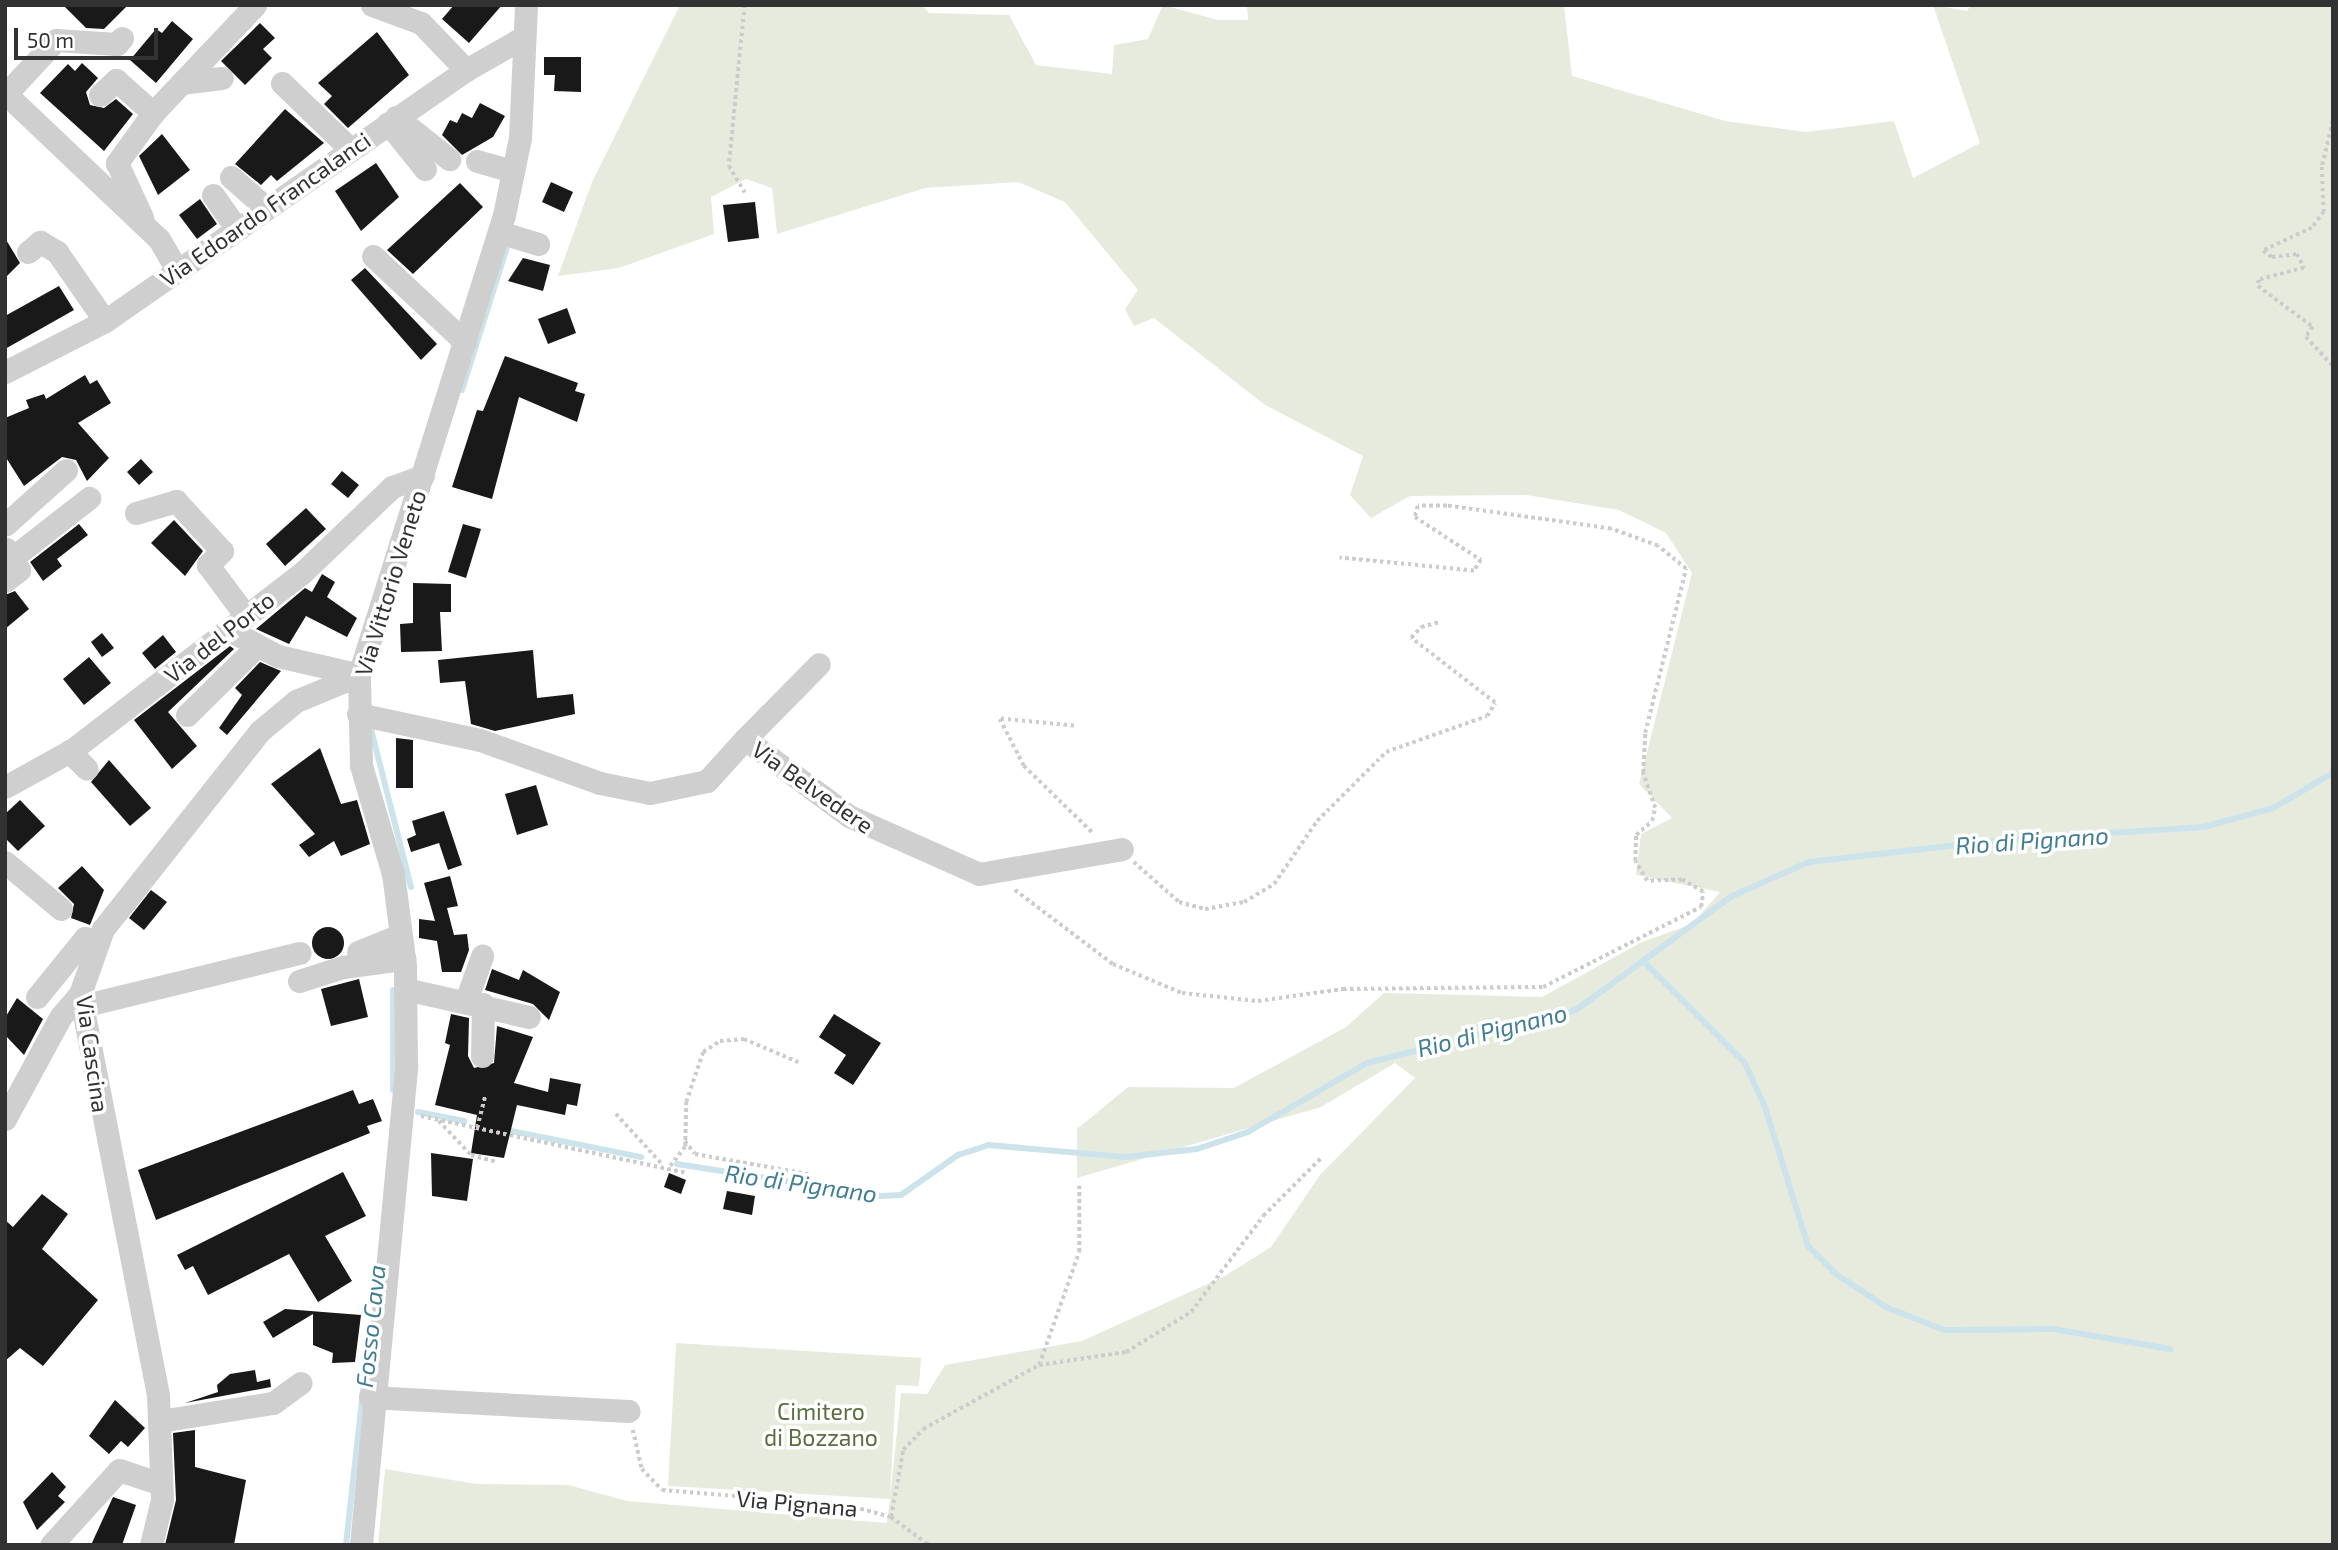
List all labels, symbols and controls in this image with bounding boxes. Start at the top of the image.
scale bar [18,14,161,58]
text: 50 m [27,27,74,52]
street label: Via Edoardo Francalanci [155,126,375,292]
street label: Via Vittorio Veneto [348,486,432,680]
street label: Via del Porto [158,585,280,689]
street label: Via Belvedere [747,735,879,839]
water label: Rio di Pignano [1954,820,2110,860]
street label: Via Cascina [71,994,115,1114]
water label: Rio di Pignano [1414,997,1570,1063]
water label: Rio di Pignano [723,1158,879,1208]
water label: Fosso Cava [349,1263,391,1389]
park label: Cimitero di Bozzano [764,1397,878,1451]
street label: Via Pignana [735,1484,859,1522]

